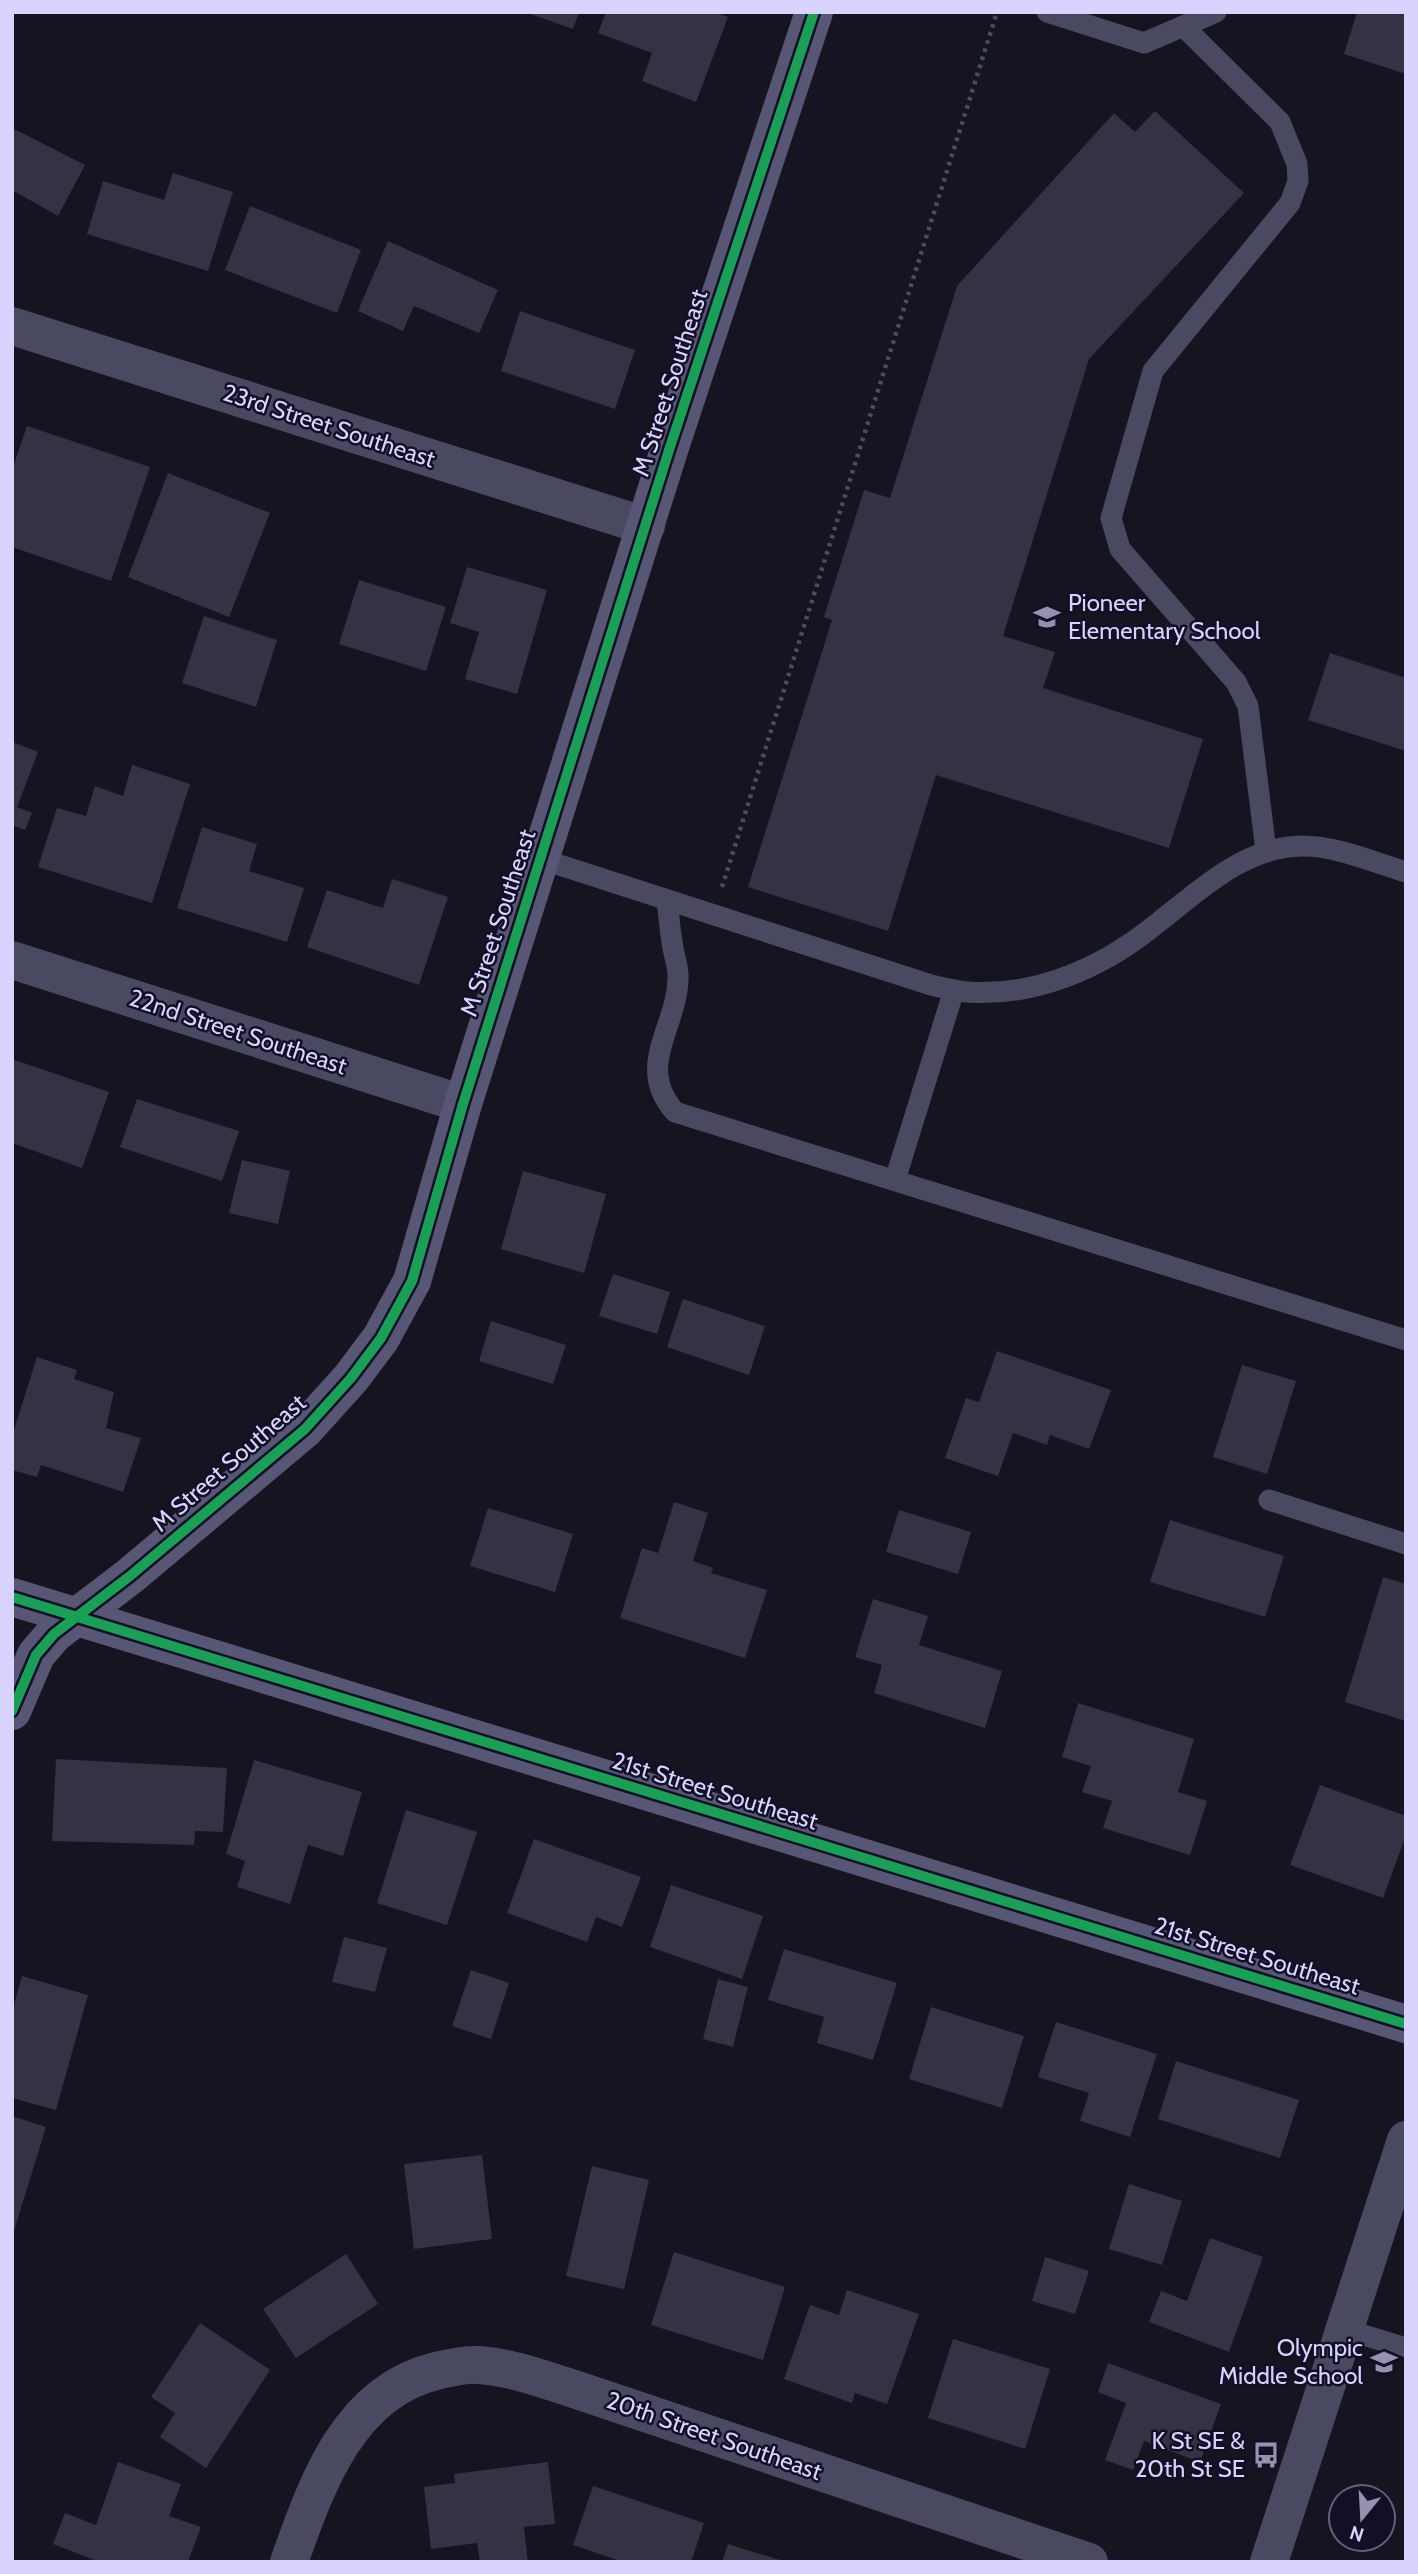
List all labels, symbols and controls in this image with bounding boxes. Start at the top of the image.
street label: M Street Southeast [626,286,713,480]
street label: 23rd Street Southeast [219,378,439,474]
place label: Pioneer Elementary School [1068,588,1261,645]
school or university icon: Pioneer Elementary School [1032,602,1062,632]
street label: M Street Southeast [454,826,541,1020]
street label: 22nd Street Southeast [126,983,351,1080]
street label: M Street Southeast [146,1388,312,1537]
street label: 21st Street Southeast [609,1745,822,1836]
street label: 21st Street Southeast [1151,1910,1364,2001]
place label: Olympic Middle School [1219,2333,1363,2390]
school or university icon: Olympic Middle School [1369,2347,1399,2377]
street label: 20th Street Southeast [603,2385,826,2486]
place label: K St SE & 20th St SE [1135,2426,1245,2483]
bus stop icon: K St SE & 20th St SE [1251,2440,1281,2470]
north arrow [1327,2483,1397,2553]
text: N [1347,2521,1367,2547]

